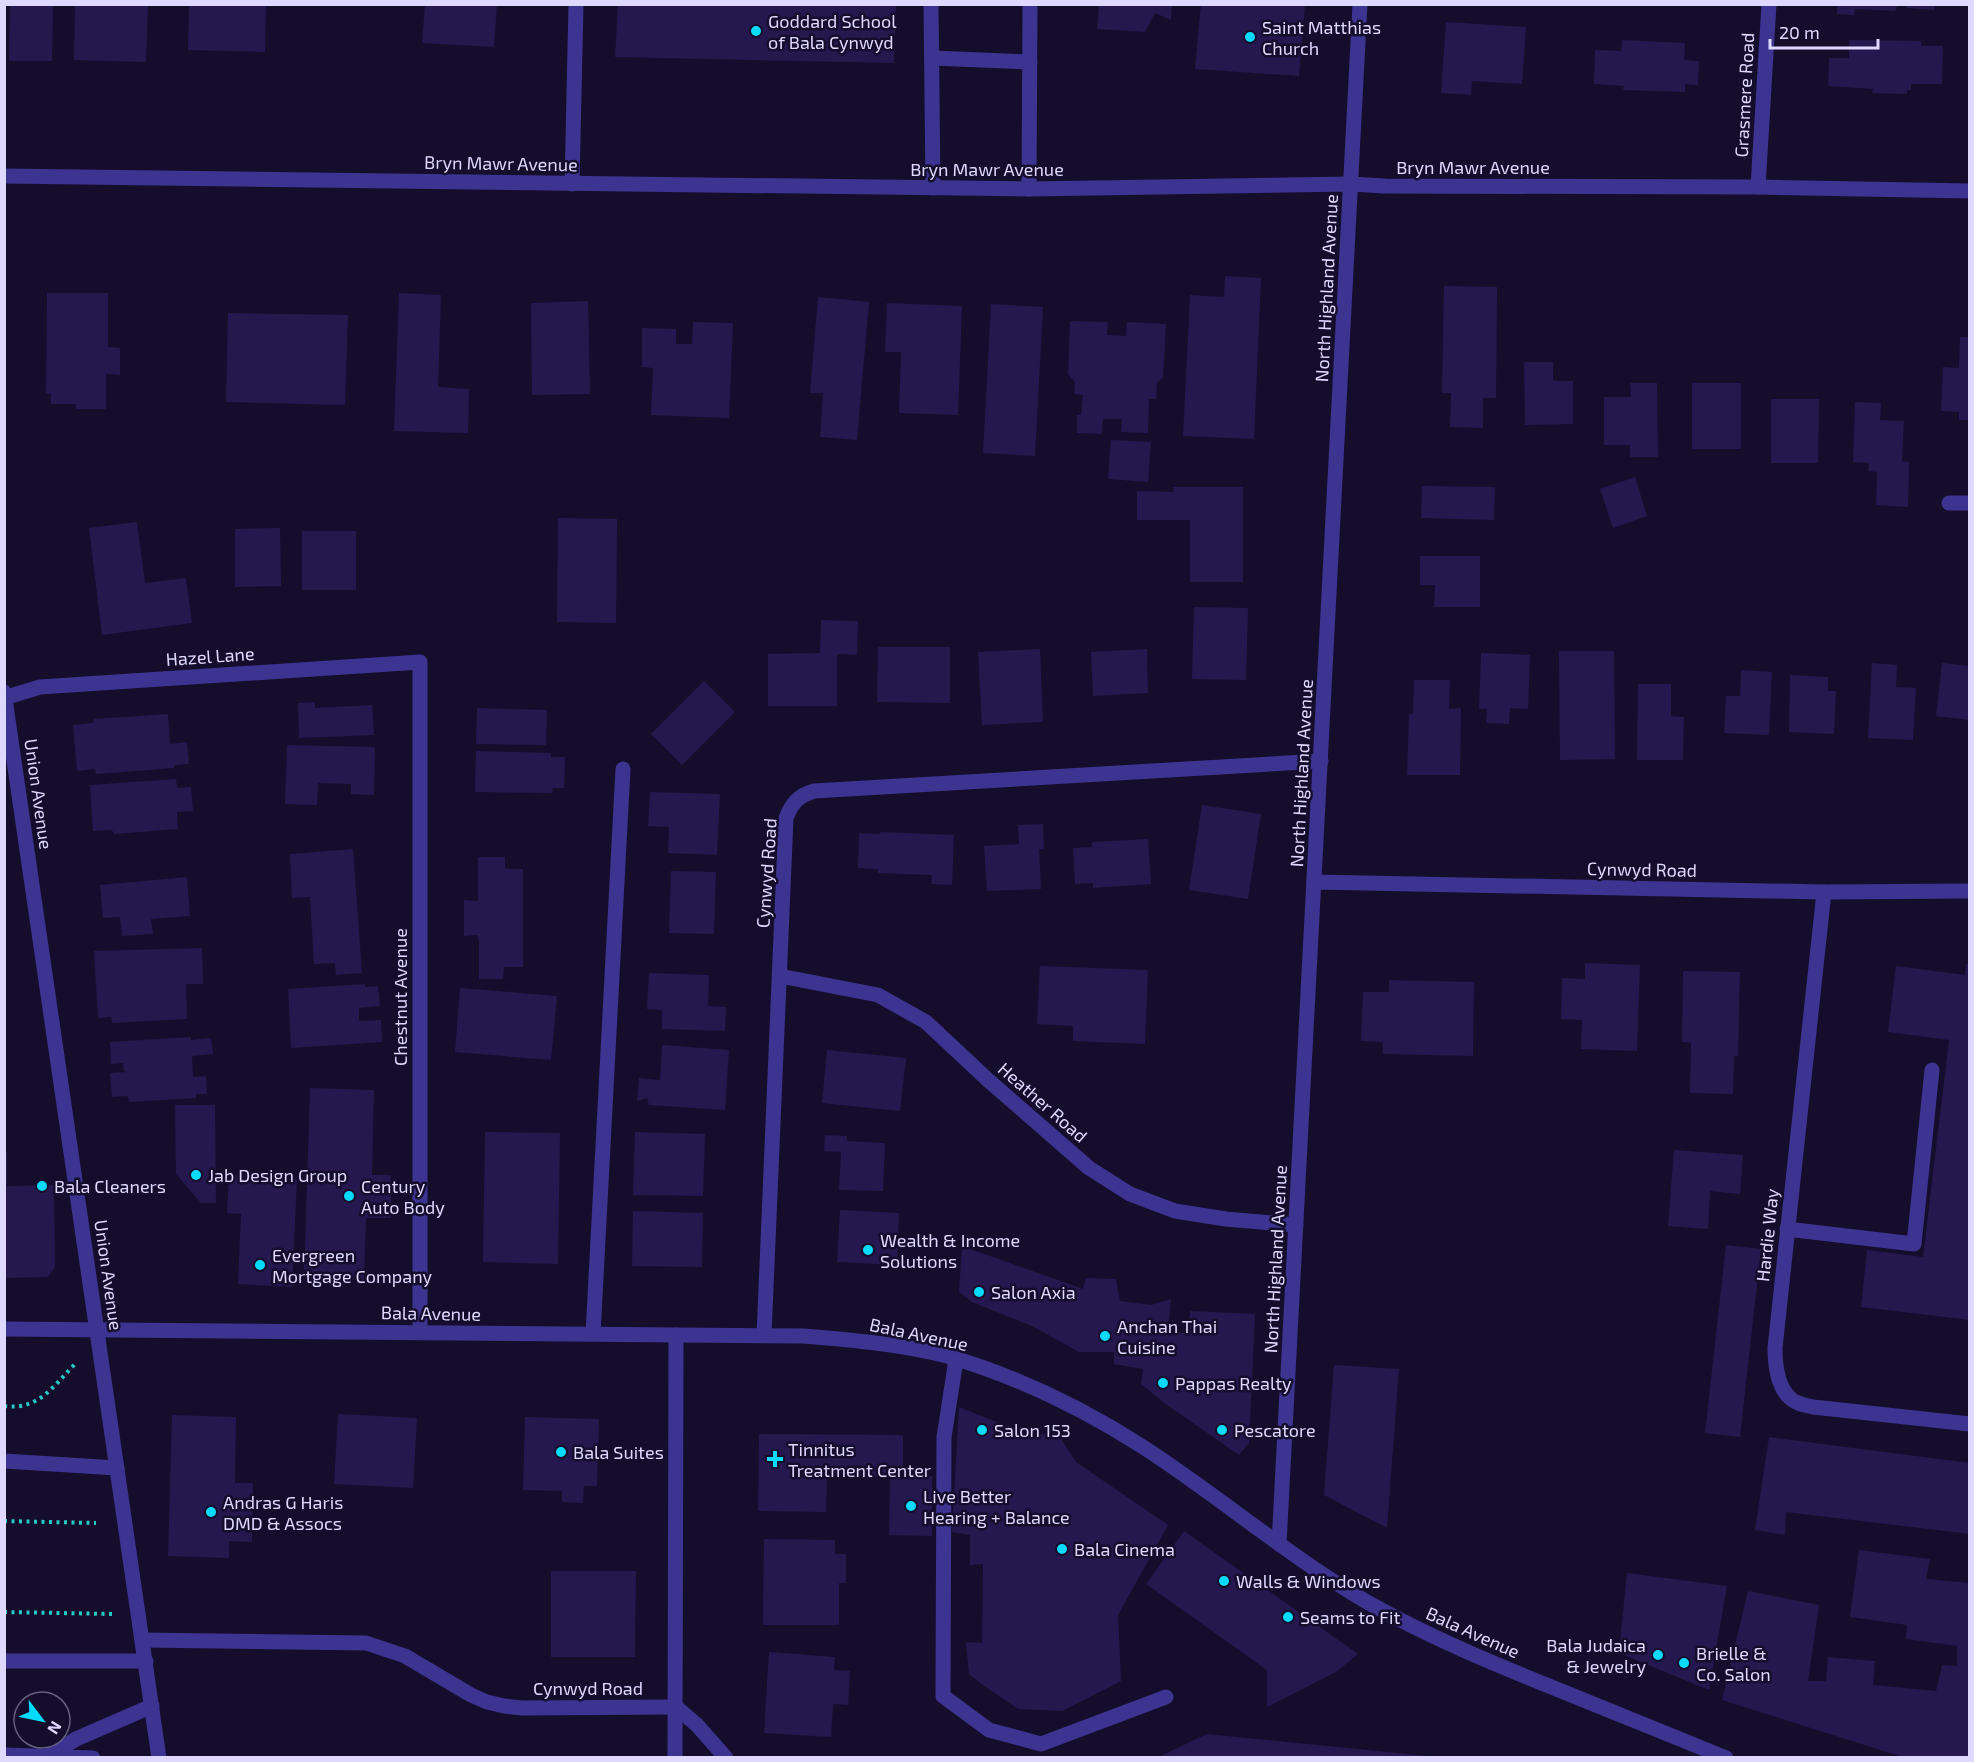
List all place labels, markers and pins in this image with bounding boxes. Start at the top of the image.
place label: Goddard School of Bala Cynwyd [768,10,897,53]
place label: Saint Matthias Church [1262,16,1381,59]
marker: Goddard School of Bala Cynwyd [749,24,763,38]
marker: Saint Matthias Church [1243,30,1257,44]
place label: Jab Design Group [208,1164,347,1186]
marker: Jab Design Group [189,1168,203,1182]
place label: Bala Cleaners [54,1175,166,1197]
place label: Century Auto Body [361,1175,445,1218]
marker: Bala Cleaners [35,1179,49,1193]
marker: Century Auto Body [342,1189,356,1203]
place label: Wealth & Income Solutions [880,1229,1020,1272]
marker: Wealth & Income Solutions [861,1243,875,1257]
place label: Evergreen Mortgage Company [272,1244,433,1287]
marker: Evergreen Mortgage Company [253,1258,267,1272]
place label: Salon Axia [991,1281,1076,1303]
marker: Salon Axia [972,1285,986,1299]
place label: Anchan Thai Cuisine [1117,1315,1217,1358]
marker: Anchan Thai Cuisine [1098,1329,1112,1343]
place label: Pappas Realty [1175,1372,1292,1394]
marker: Pappas Realty [1156,1376,1170,1390]
place label: Salon 153 [994,1419,1071,1441]
place label: Pescatore [1234,1419,1316,1441]
marker: Salon 153 [975,1423,989,1437]
marker: Pescatore [1215,1423,1229,1437]
place label: Tinnitus Treatment Center [788,1438,931,1481]
place label: Bala Suites [573,1441,664,1463]
marker: Bala Suites [554,1445,568,1459]
marker: Tinnitus Treatment Center [766,1450,784,1468]
place label: Live Better Hearing + Balance [923,1485,1070,1528]
place label: Andras G Haris DMD & Assocs [223,1491,343,1534]
marker: Live Better Hearing + Balance [904,1499,918,1513]
marker: Andras G Haris DMD & Assocs [204,1505,218,1519]
place label: Bala Cinema [1074,1538,1175,1560]
marker: Bala Cinema [1055,1542,1069,1556]
place label: Walls & Windows [1236,1570,1381,1592]
marker: Walls & Windows [1217,1574,1231,1588]
place label: Seams to Fit [1300,1606,1401,1628]
marker: Seams to Fit [1281,1610,1295,1624]
place label: Bala Judaica & Jewelry [1546,1634,1646,1677]
place label: Brielle & Co. Salon [1696,1642,1771,1685]
marker: Bala Judaica & Jewelry [1651,1648,1665,1662]
marker: Brielle & Co. Salon [1677,1656,1691,1670]

